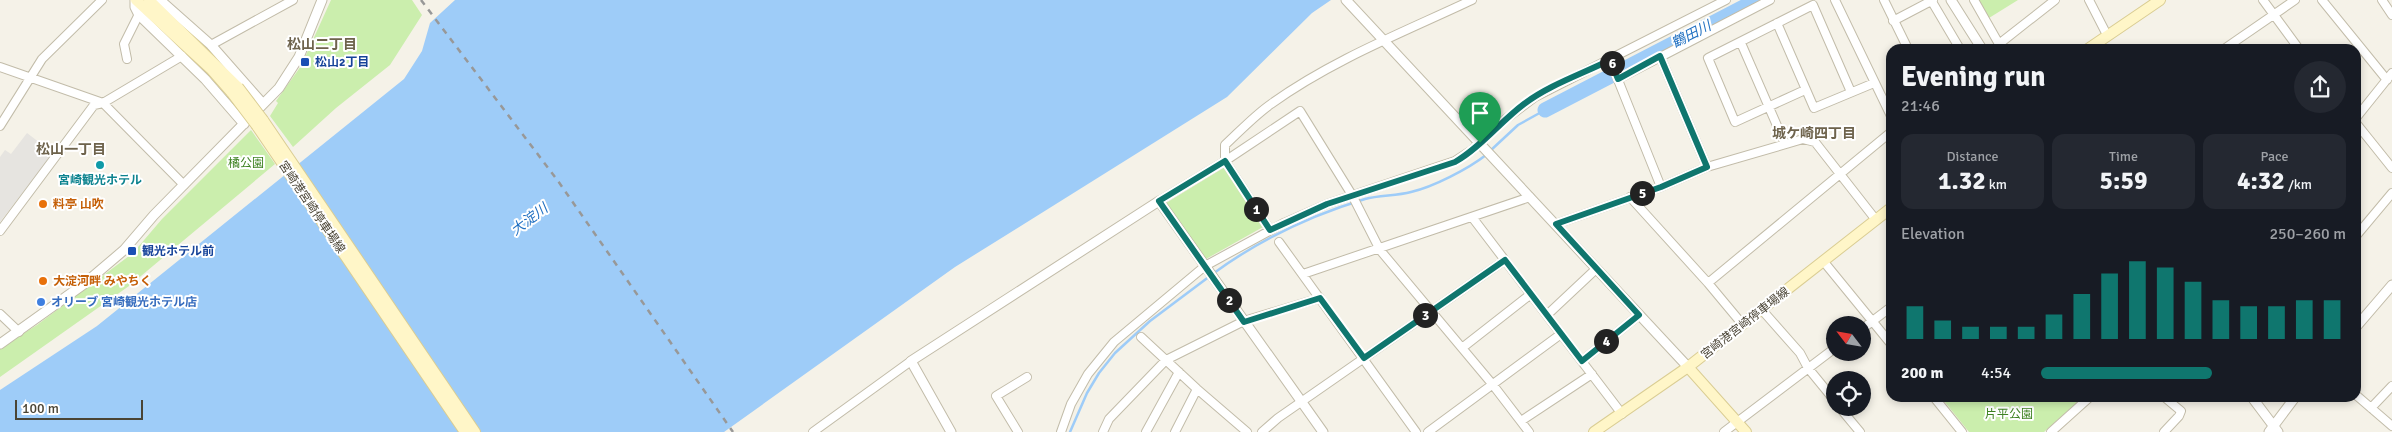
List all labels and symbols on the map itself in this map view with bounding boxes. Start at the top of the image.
water label: 鶴田川 [1669,16,1716,52]
district label: 松山二丁目 [287,36,357,53]
pin: 6 [1600,50,1624,76]
place label: 松山2丁目 [315,55,369,70]
marker: 松山2丁目 [299,56,311,68]
pin [1459,92,1501,143]
district label: 城ケ崎四丁目 [1772,125,1856,142]
district label: 松山一丁目 [36,141,106,158]
park label: 橘公園 [228,156,264,171]
street label: 宮崎港宮崎停車場線 [275,158,348,256]
marker: 宮崎観光ホテル [94,159,106,171]
place label: 宮崎観光ホテル [58,173,142,188]
pin: 5 [1630,180,1654,206]
pin: 1 [1244,196,1268,222]
place label: 料亭 山吹 [53,197,104,212]
marker: 料亭 山吹 [37,198,49,210]
water label: 大淀川 [507,199,553,239]
place label: 観光ホテル前 [142,244,214,259]
marker: 観光ホテル前 [126,245,138,257]
place label: 大淀河畔 みやちく [53,274,152,289]
marker: 大淀河畔 みやちく [37,275,49,287]
street label: 宮崎港宮崎停車場線 [1698,284,1792,363]
pin: 2 [1216,288,1242,312]
place label: オリーブ 宮崎観光ホテル店 [51,295,197,310]
marker: オリーブ 宮崎観光ホテル店 [35,296,47,308]
pin: 3 [1412,302,1438,328]
north arrow [1826,316,1871,361]
pin: 4 [1594,328,1618,354]
scale bar [15,397,142,420]
park label: 片平公園 [1985,407,2033,422]

